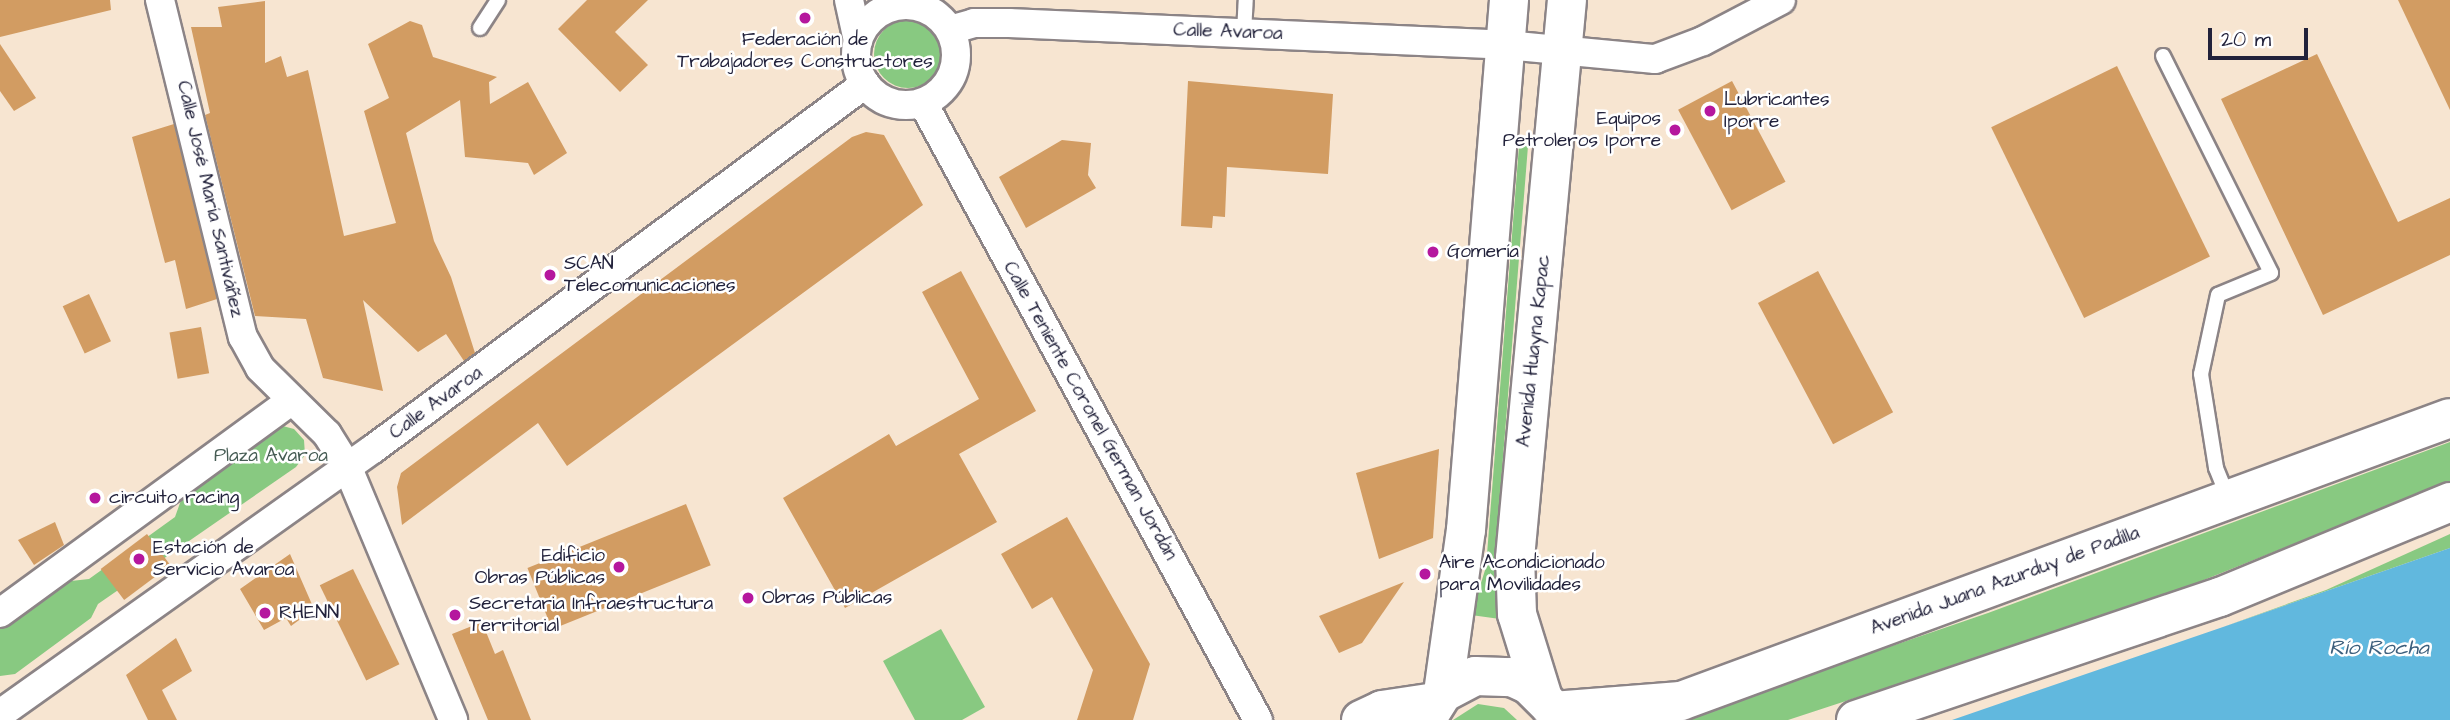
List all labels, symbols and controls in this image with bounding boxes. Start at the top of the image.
marker: Federación de Trabajadores Constructores [797,10,813,26]
scale bar [2212,14,2312,58]
street label: Calle Avaroa [1173,19,1283,45]
text: 20 m [2221,25,2271,54]
place label: Federación de Trabajadores Constructores [677,29,933,73]
street label: Calle José María Santiváñez [172,79,248,319]
place label: Lubricantes Iporre [1724,89,1830,133]
marker: Lubricantes Iporre [1702,103,1718,119]
place label: Equipos Petroleros Iporre [1503,108,1661,152]
marker: Equipos Petroleros Iporre [1667,122,1683,138]
place label: Gomería [1447,241,1519,263]
marker: Gomería [1425,244,1441,260]
place label: SCAN Telecomunicaciones [564,253,736,297]
street label: Avenida Huayna Kapac [1513,254,1555,448]
street label: Calle Teniente Coronel German Jordán [998,258,1182,564]
marker: SCAN Telecomunicaciones [542,267,558,283]
street label: Calle Avaroa [385,362,487,444]
park label: Plaza Avaroa [214,445,328,467]
place label: circuito racing [109,487,239,509]
marker: circuito racing [87,490,103,506]
street label: Avenida Juana Azurduy de Padilla [1867,522,2143,640]
place label: Estación de Servicio Avaroa [153,537,294,581]
place label: Edificio Obras Públicas [475,545,605,589]
marker: Estación de Servicio Avaroa [131,551,147,567]
place label: Aire Acondicionado para Movilidades [1439,552,1605,596]
marker: Edificio Obras Públicas [611,559,627,575]
marker: Aire Acondicionado para Movilidades [1417,566,1433,582]
place label: Obras Públicas [762,587,892,609]
marker: Obras Públicas [740,590,756,606]
place label: Secretaria Infraestructura Territorial [469,593,713,637]
place label: RHENN [279,602,339,624]
marker: RHENN [257,605,273,621]
marker: Secretaria Infraestructura Territorial [447,607,463,623]
water label: Río Rocha [2329,635,2429,661]

